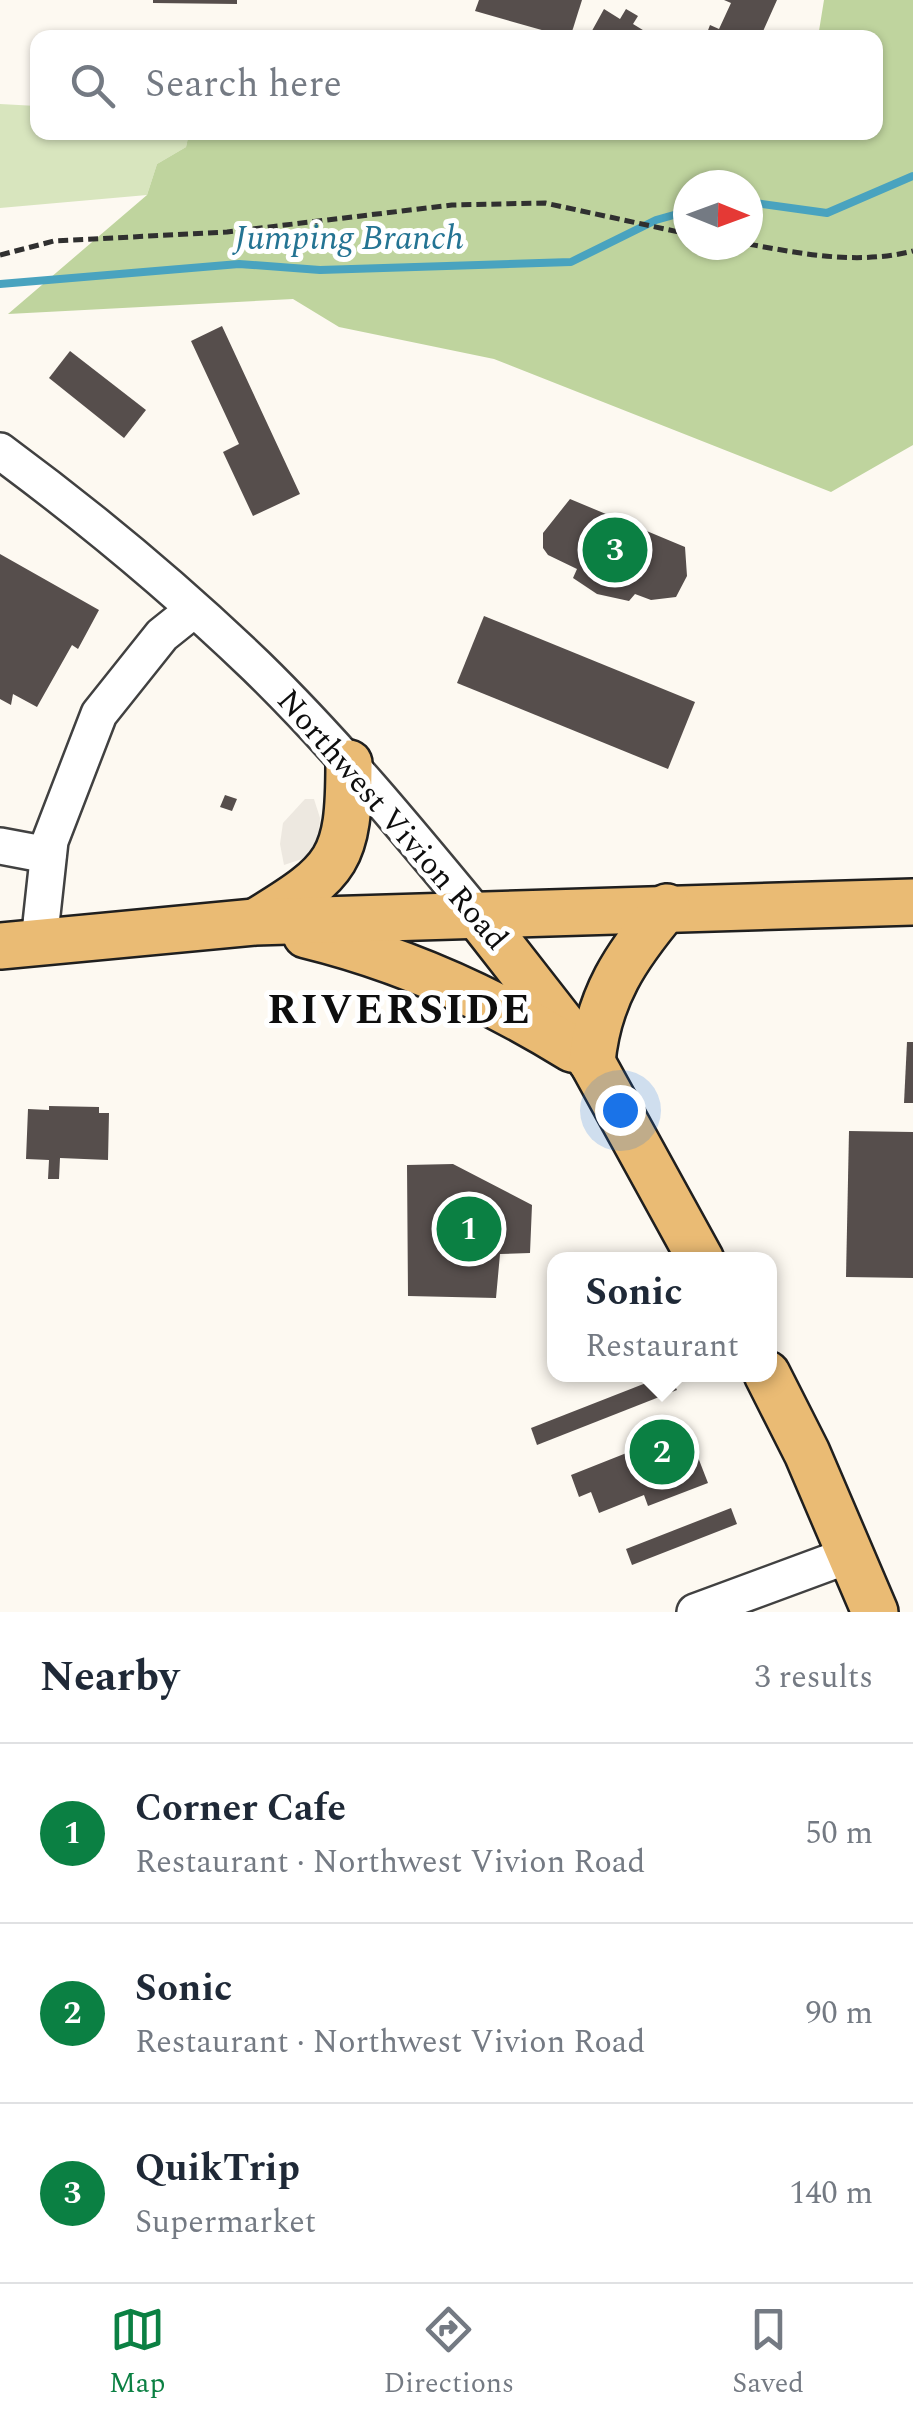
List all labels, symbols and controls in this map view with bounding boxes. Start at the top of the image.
search box [30,30,883,140]
text: Search here [145,56,342,114]
icon: search [65,58,120,113]
north arrow [673,170,763,260]
water label: Jumping Branch [231,212,464,265]
pin: 3 [582,512,648,588]
street label: Northwest Vivion Road [264,678,520,962]
district label: RIVERSIDE [267,979,533,1042]
your location [595,1085,646,1136]
pin: 1 [436,1192,502,1266]
popup [547,1252,777,1382]
text: Sonic [585,1264,683,1322]
text: Restaurant [585,1322,739,1371]
pin: 2 [630,1414,694,1490]
text: Nearby [40,1646,179,1709]
text: 3 results [754,1653,873,1702]
text: Corner Cafe [135,1780,346,1838]
text: 1 [64,1809,81,1858]
text: 50 m [805,1809,873,1858]
text: Restaurant · Northwest Vivion Road [135,1838,645,1887]
text: Sonic [135,1960,233,2018]
text: 2 [64,1989,81,2038]
text: 90 m [805,1989,873,2038]
text: Restaurant · Northwest Vivion Road [135,2018,645,2067]
text: QuikTrip [135,2140,300,2198]
text: 3 [64,2169,81,2218]
text: 140 m [789,2169,873,2218]
text: Supermarket [135,2198,316,2247]
tab: Map [109,2302,165,2405]
tab: Directions [383,2302,514,2405]
tab: Saved [732,2302,804,2405]

